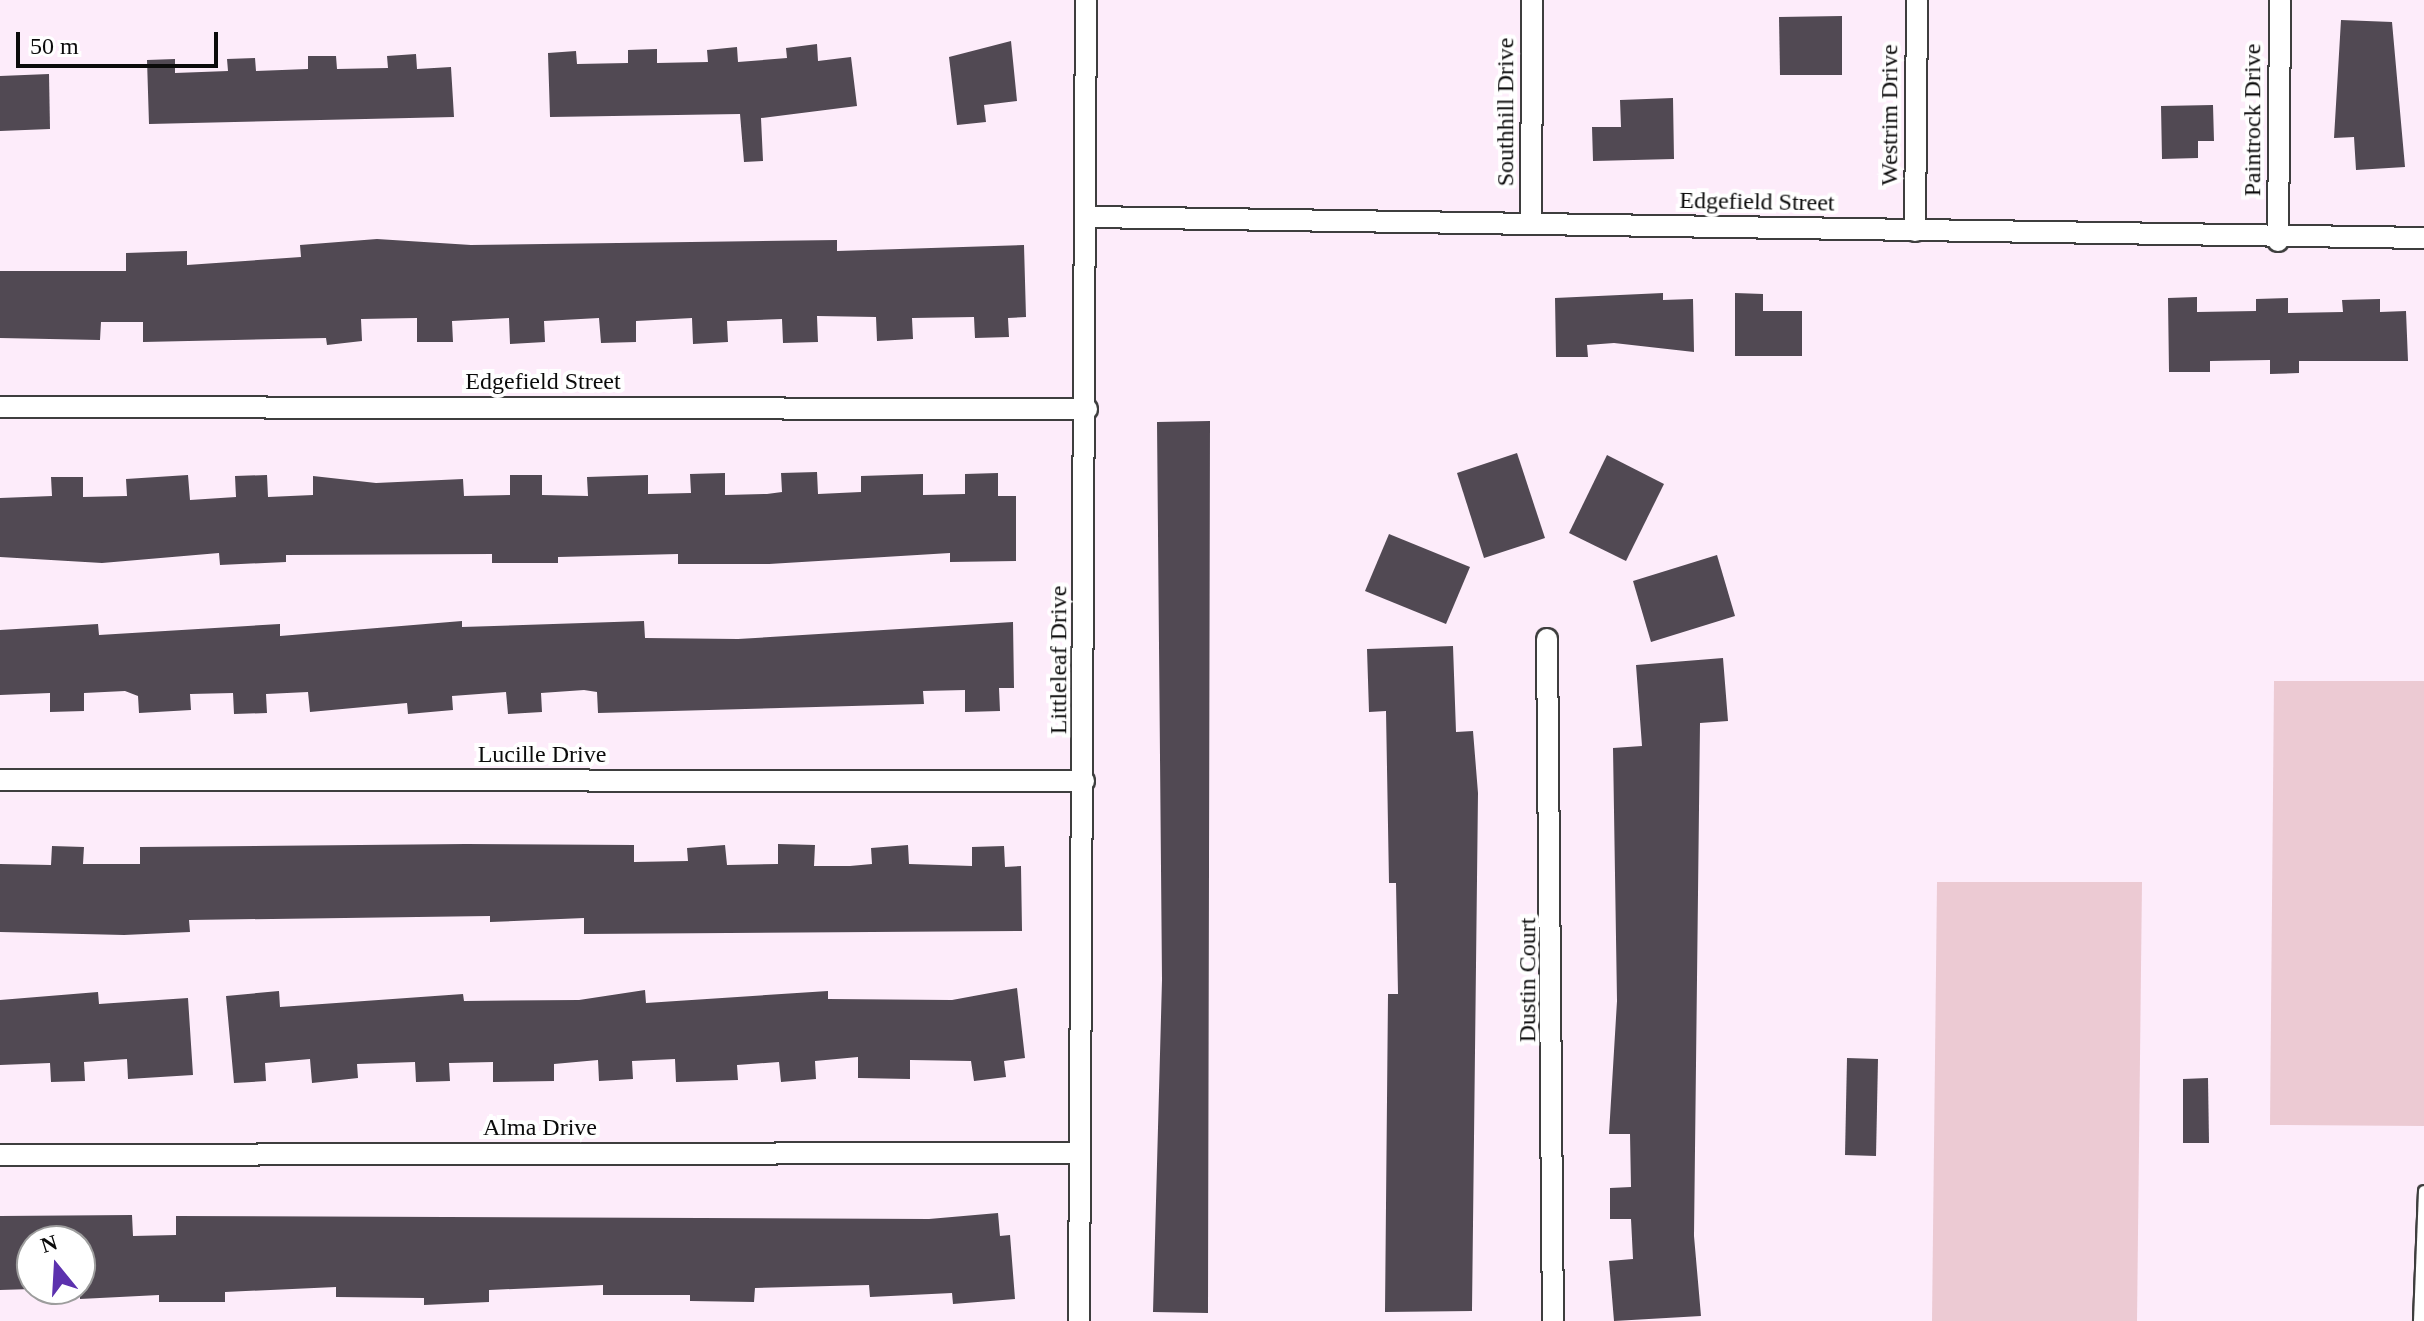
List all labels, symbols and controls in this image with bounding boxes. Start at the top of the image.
scale bar [20,16,222,66]
text: 50 m [30,33,79,59]
street label: Southhill Drive [1492,38,1520,186]
street label: Westrim Drive [1876,44,1904,186]
street label: Paintrock Drive [2239,44,2267,196]
street label: Edgefield Street [1679,186,1835,218]
street label: Edgefield Street [465,368,621,396]
street label: Littleleaf Drive [1045,586,1073,734]
street label: Lucille Drive [478,741,606,769]
street label: Dustin Court [1514,918,1542,1042]
street label: Alma Drive [483,1114,597,1142]
north arrow [16,1225,96,1305]
text: N [38,1229,60,1258]

